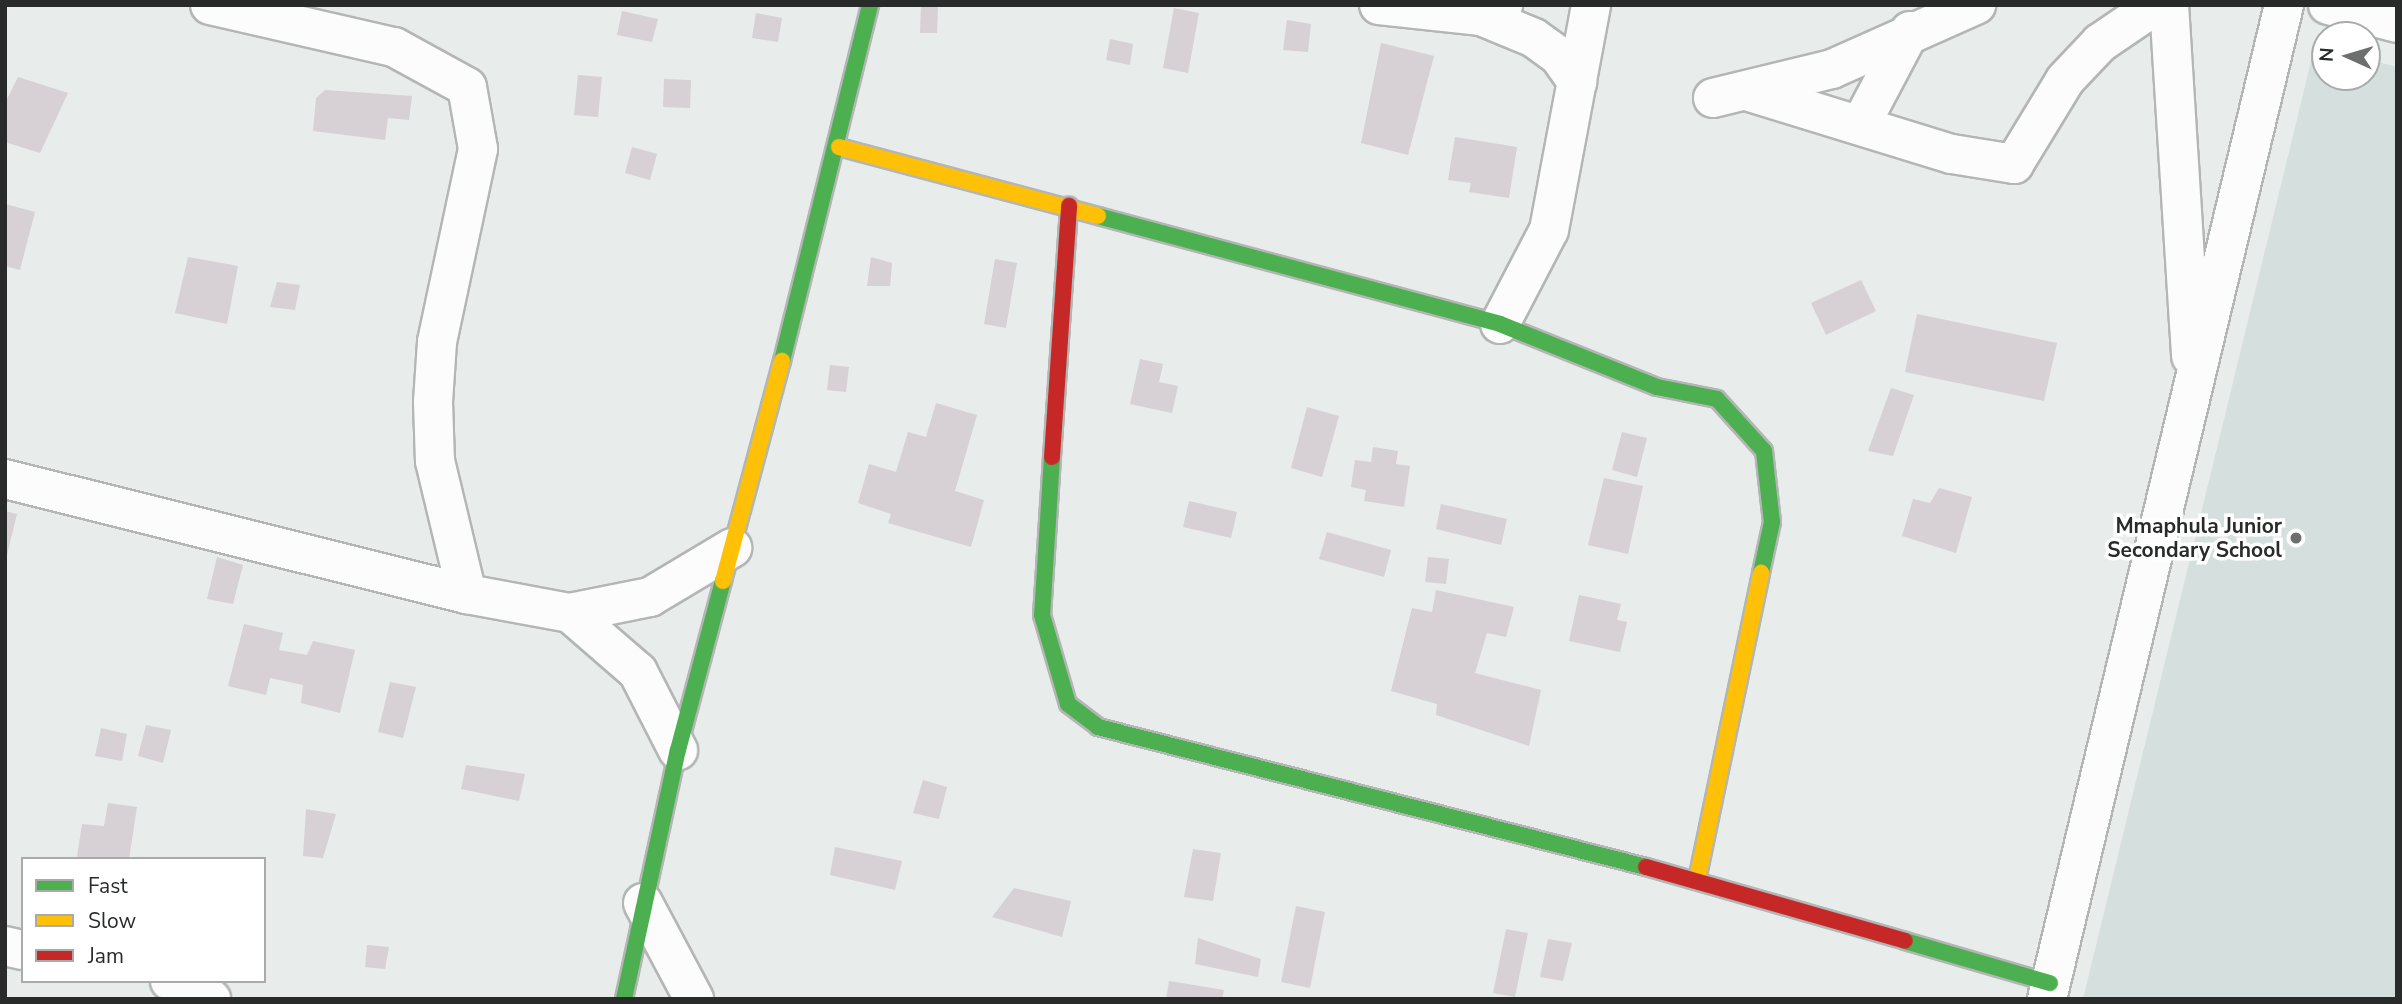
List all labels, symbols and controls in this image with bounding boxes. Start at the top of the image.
north arrow [2311,21,2381,91]
text: N [2314,47,2341,63]
place label: Mmaphula Junior Secondary School [2107,513,2282,563]
marker: Mmaphula Junior Secondary School [2288,530,2304,546]
legend [21,857,266,983]
text: Fast [88,872,128,900]
text: Slow [88,907,136,935]
text: Jam [88,942,124,970]

